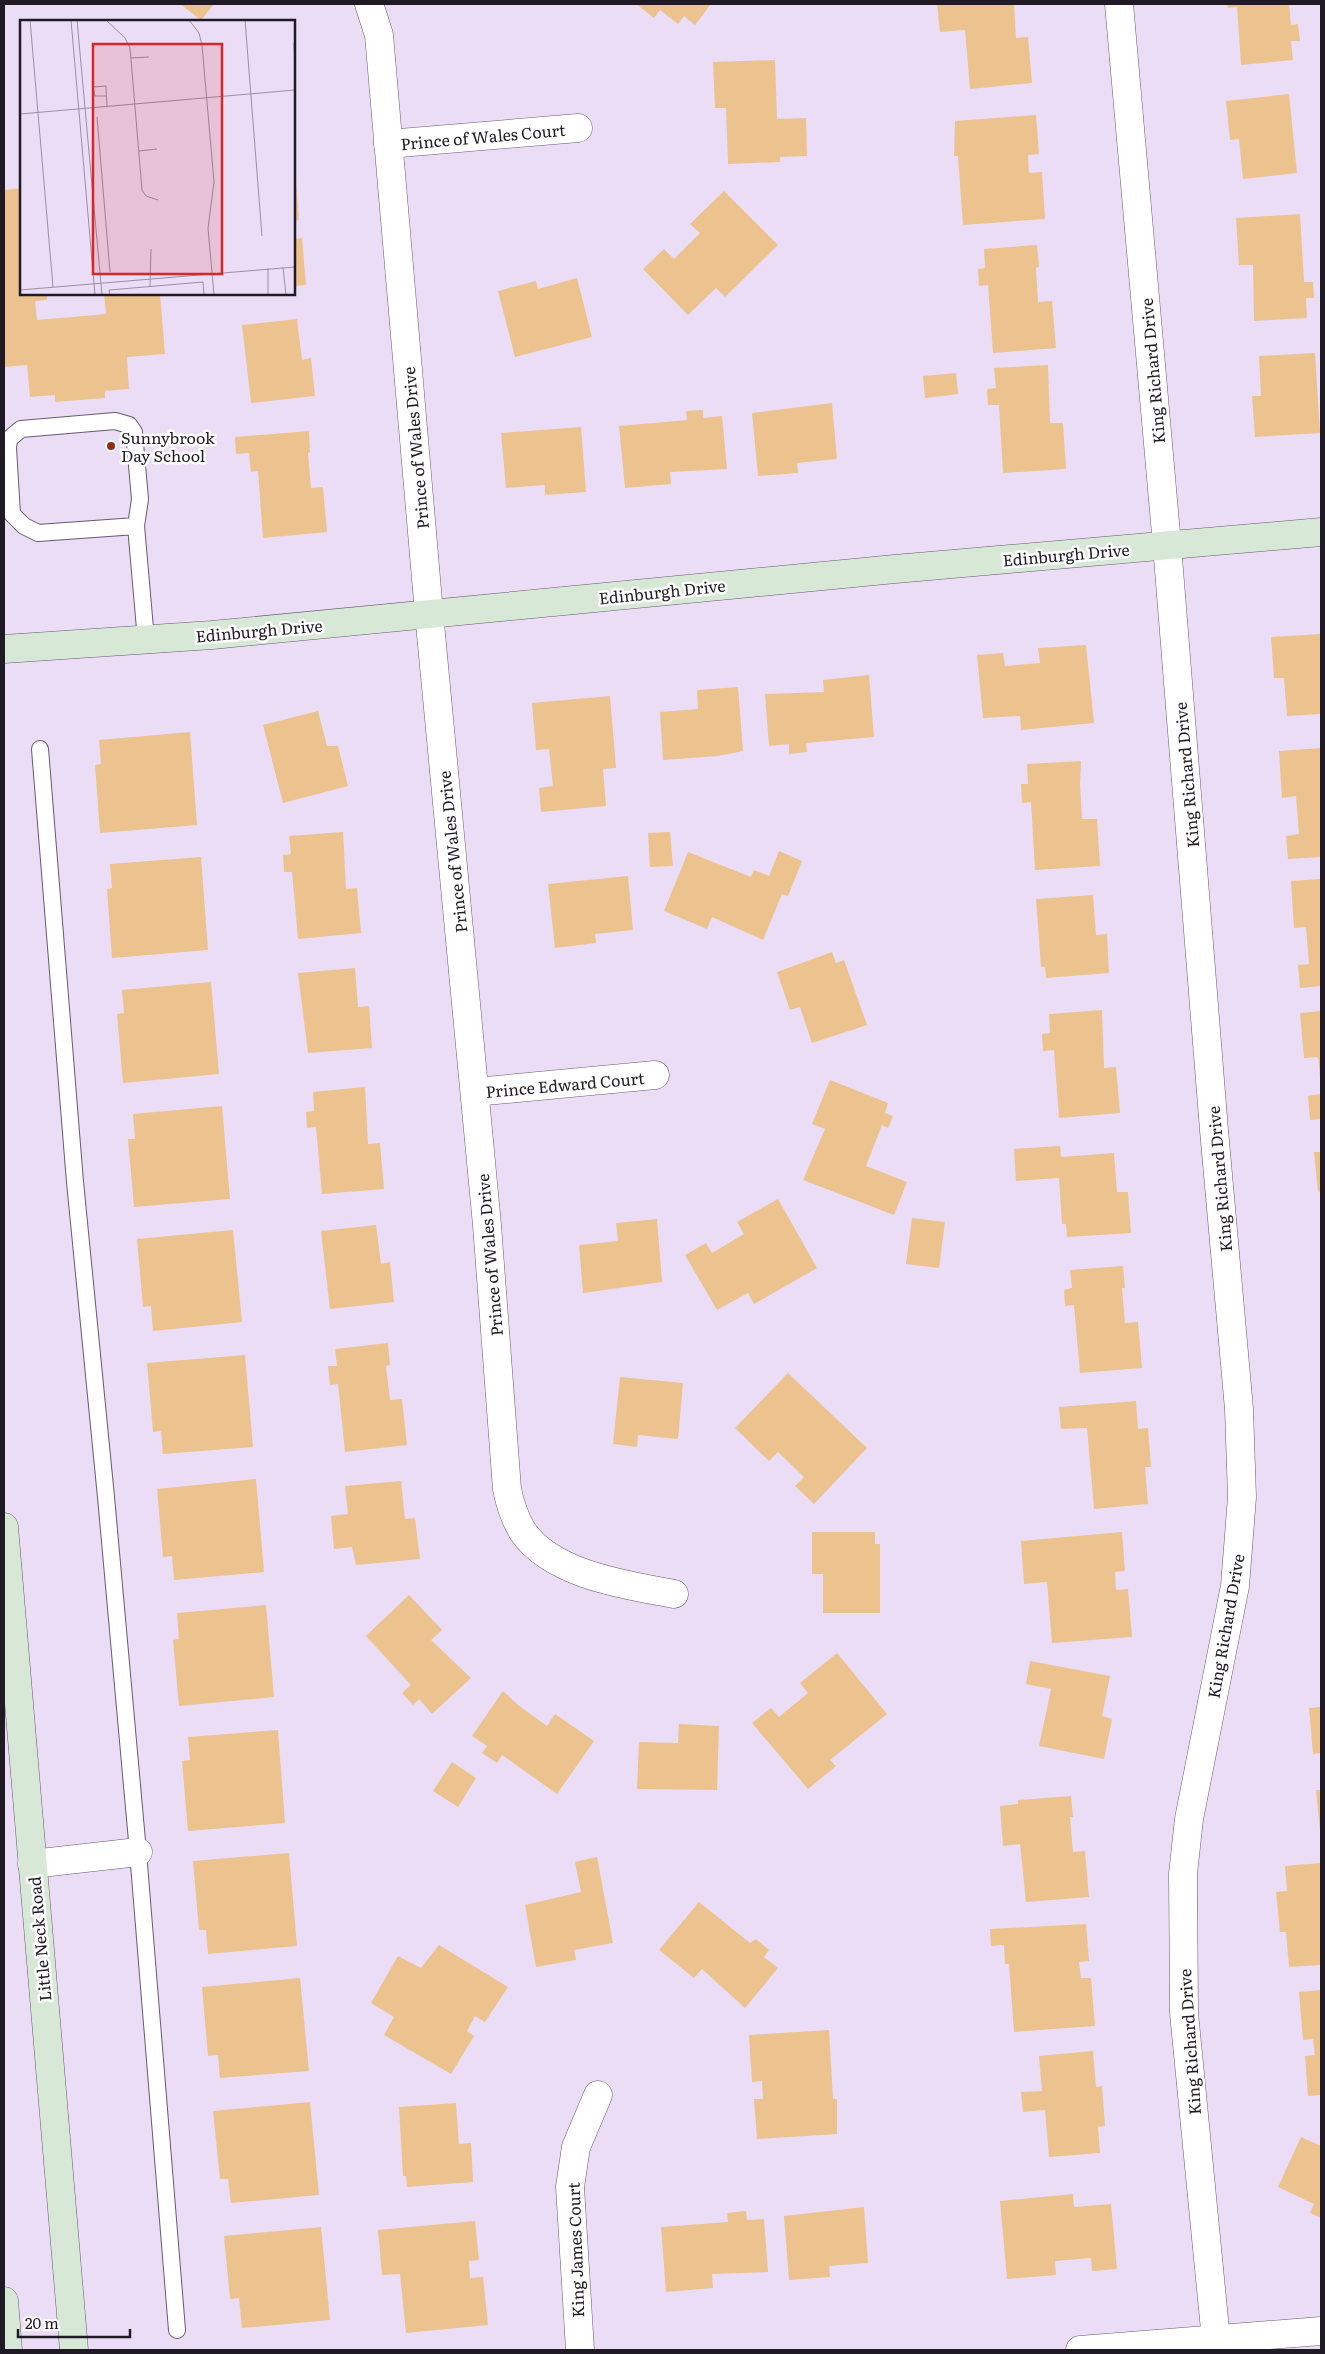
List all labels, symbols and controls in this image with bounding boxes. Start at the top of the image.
inset map [20,20,295,295]
street label: Prince of Wales Court [400,117,567,155]
street label: King Richard Drive [1134,297,1170,445]
street label: Prince of Wales Drive [396,366,434,530]
place label: Sunnybrook Day School [121,425,215,467]
marker: Sunnybrook Day School [105,440,117,452]
street label: Edinburgh Drive [1002,536,1130,572]
street label: Edinburgh Drive [597,572,727,610]
street label: Edinburgh Drive [195,612,323,648]
street label: King Richard Drive [1168,701,1204,849]
street label: Prince of Wales Drive [432,770,472,934]
street label: Prince Edward Court [485,1065,646,1103]
street label: King Richard Drive [1201,1105,1237,1253]
street label: Prince of Wales Drive [470,1173,508,1337]
street label: King Richard Drive [1200,1552,1250,1700]
street label: Little Neck Road [22,1875,56,2002]
street label: King Richard Drive [1172,1968,1206,2116]
street label: King James Court [561,2181,589,2318]
scale bar [18,2306,130,2338]
text: 20 m [25,2311,59,2334]

